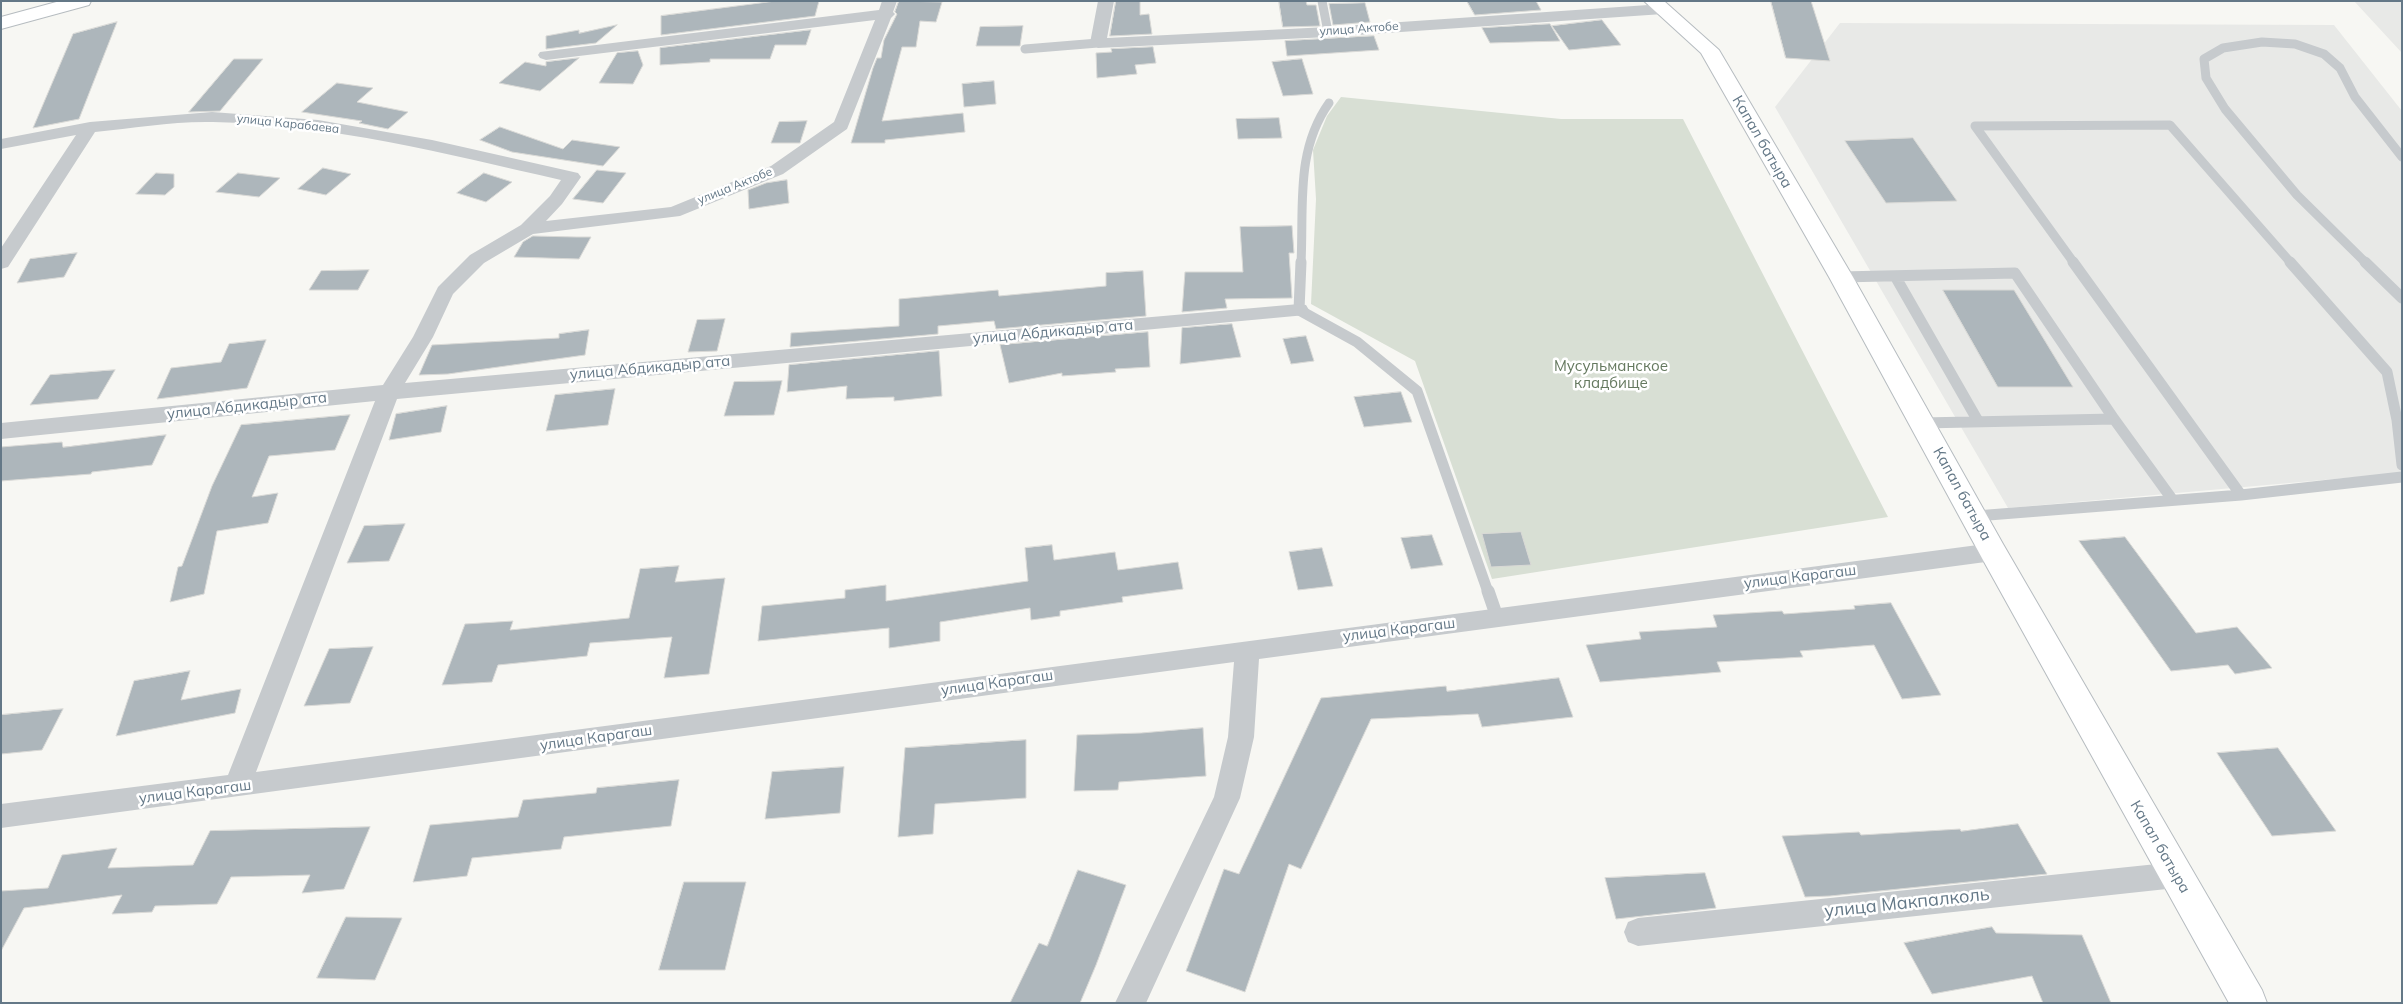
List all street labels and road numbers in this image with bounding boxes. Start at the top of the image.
street label: улица Актобе [1319,19,1399,39]
street label: Капал батыра [1728,92,1796,192]
street label: улица Карабаева [236,111,340,137]
street label: улица Актобе [695,164,775,208]
street label: улица Абдикадыр ата [972,316,1134,348]
street label: улица Абдикадыр ата [569,352,731,384]
street label: улица Абдикадыр ата [166,389,328,423]
street label: Капал батыра [1929,444,1995,544]
street label: улица Карагаш [1743,561,1857,593]
street label: улица Карагаш [1342,614,1456,646]
street label: улица Карагаш [940,666,1054,700]
street label: улица Карагаш [539,721,653,755]
street label: улица Карагаш [138,776,252,808]
street label: Капал батыра [2126,797,2194,897]
street label: улица Макпалколь [1823,884,1991,922]

